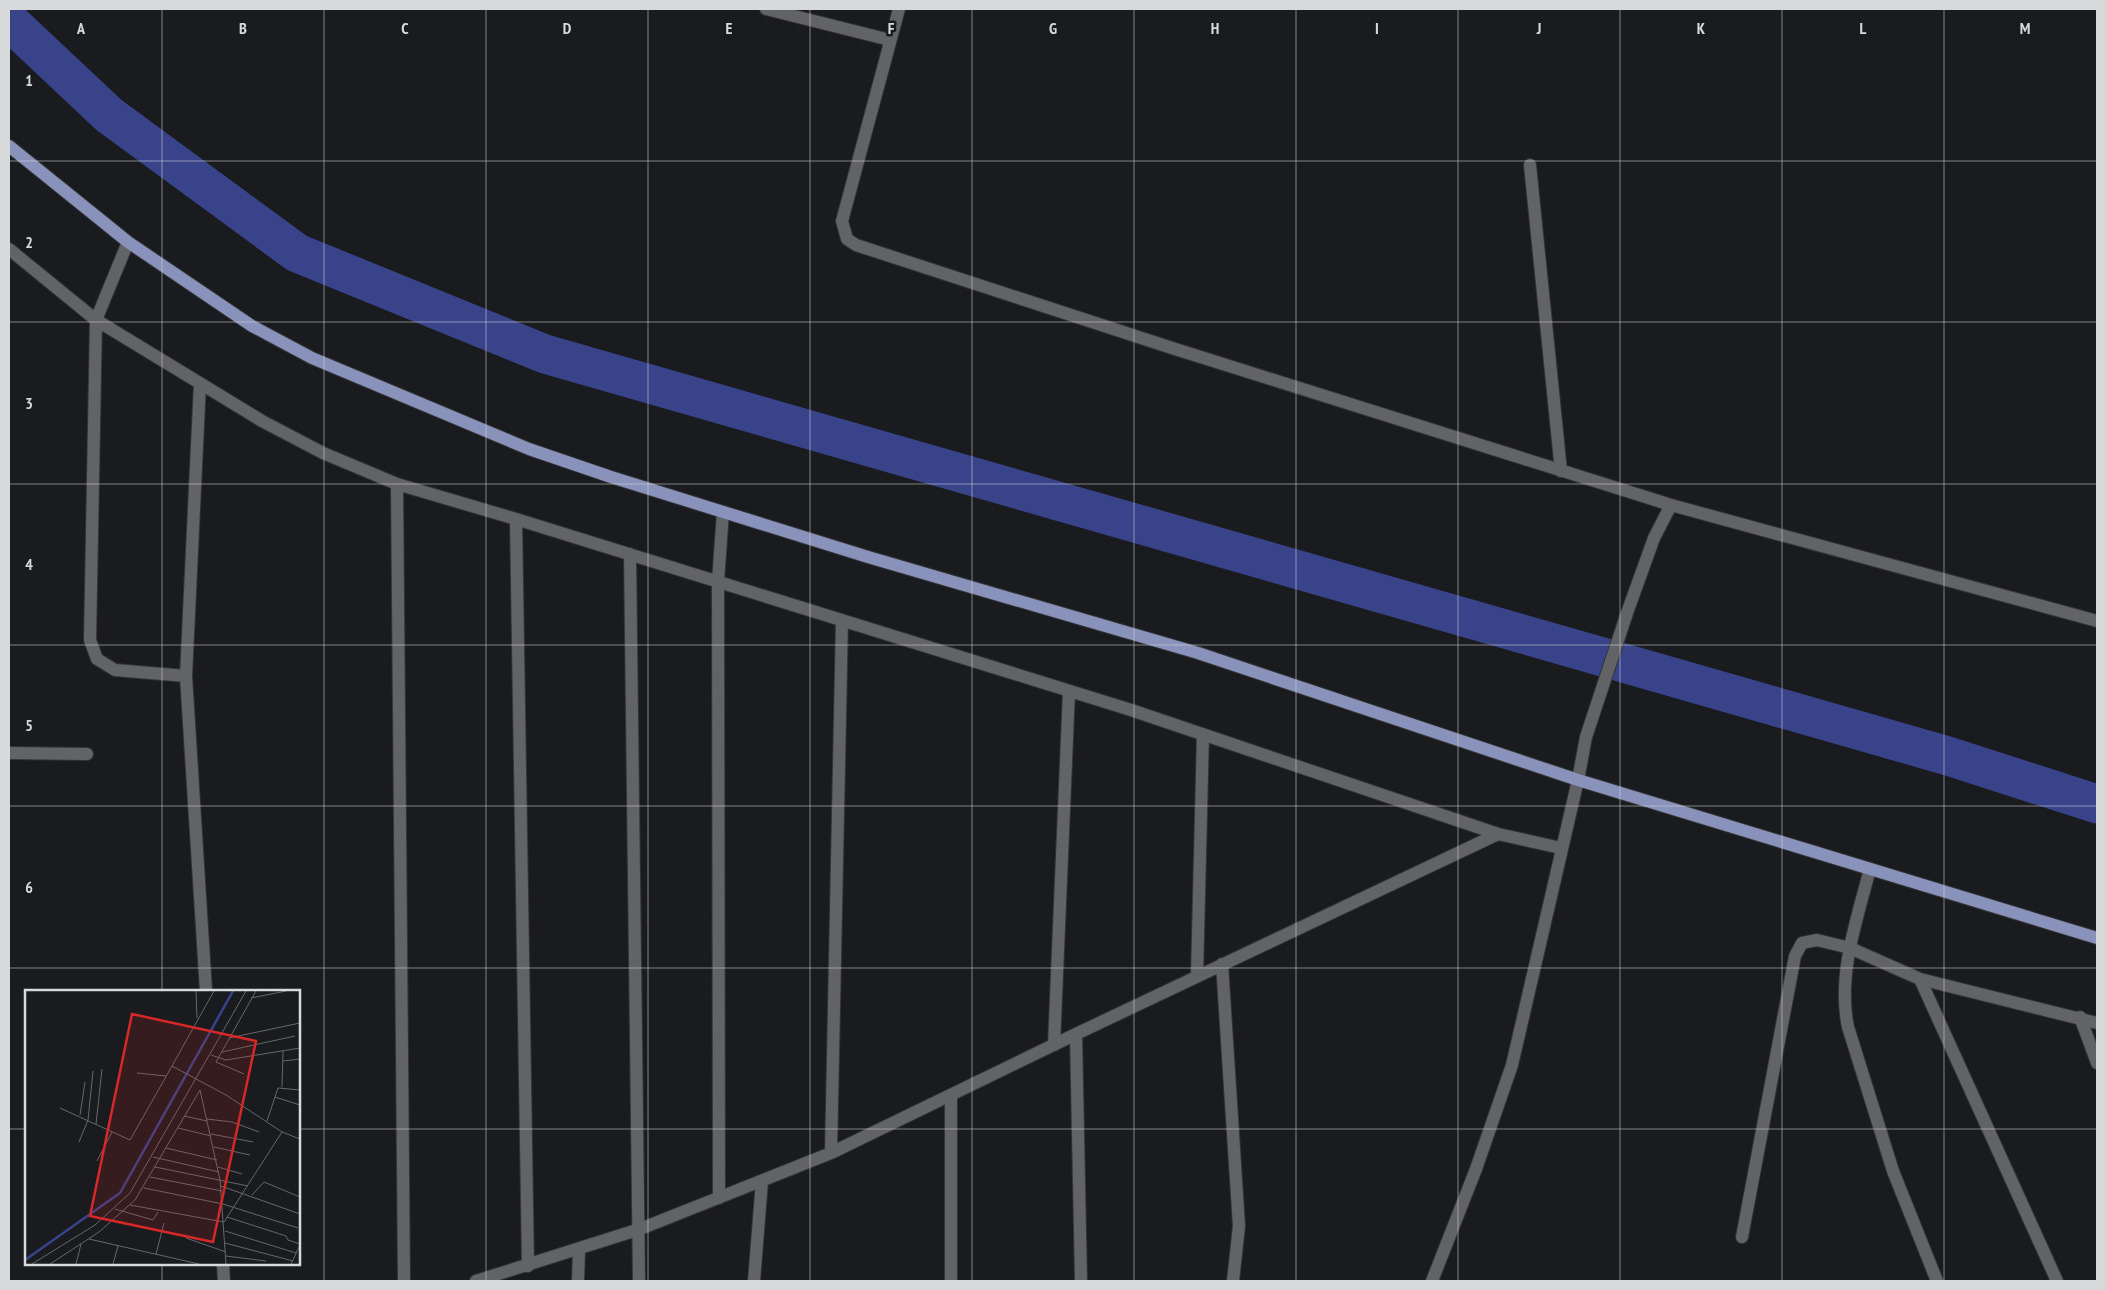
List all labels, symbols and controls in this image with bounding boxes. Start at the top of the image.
text: A [76,18,86,38]
text: B [239,18,247,38]
text: C [401,18,409,38]
text: D [563,18,572,38]
text: E [726,18,733,38]
text: F [888,18,895,38]
text: G [1049,18,1057,38]
text: H [1211,18,1219,38]
text: I [1375,18,1379,38]
text: J [1536,18,1541,38]
text: K [1697,18,1706,38]
text: L [1860,18,1867,38]
text: M [2020,18,2030,38]
text: 1 [25,70,33,90]
text: 2 [25,232,33,252]
text: 3 [25,393,33,413]
text: 4 [25,554,33,574]
text: 5 [25,715,33,735]
text: 6 [25,877,33,897]
inset map [25,990,300,1265]

